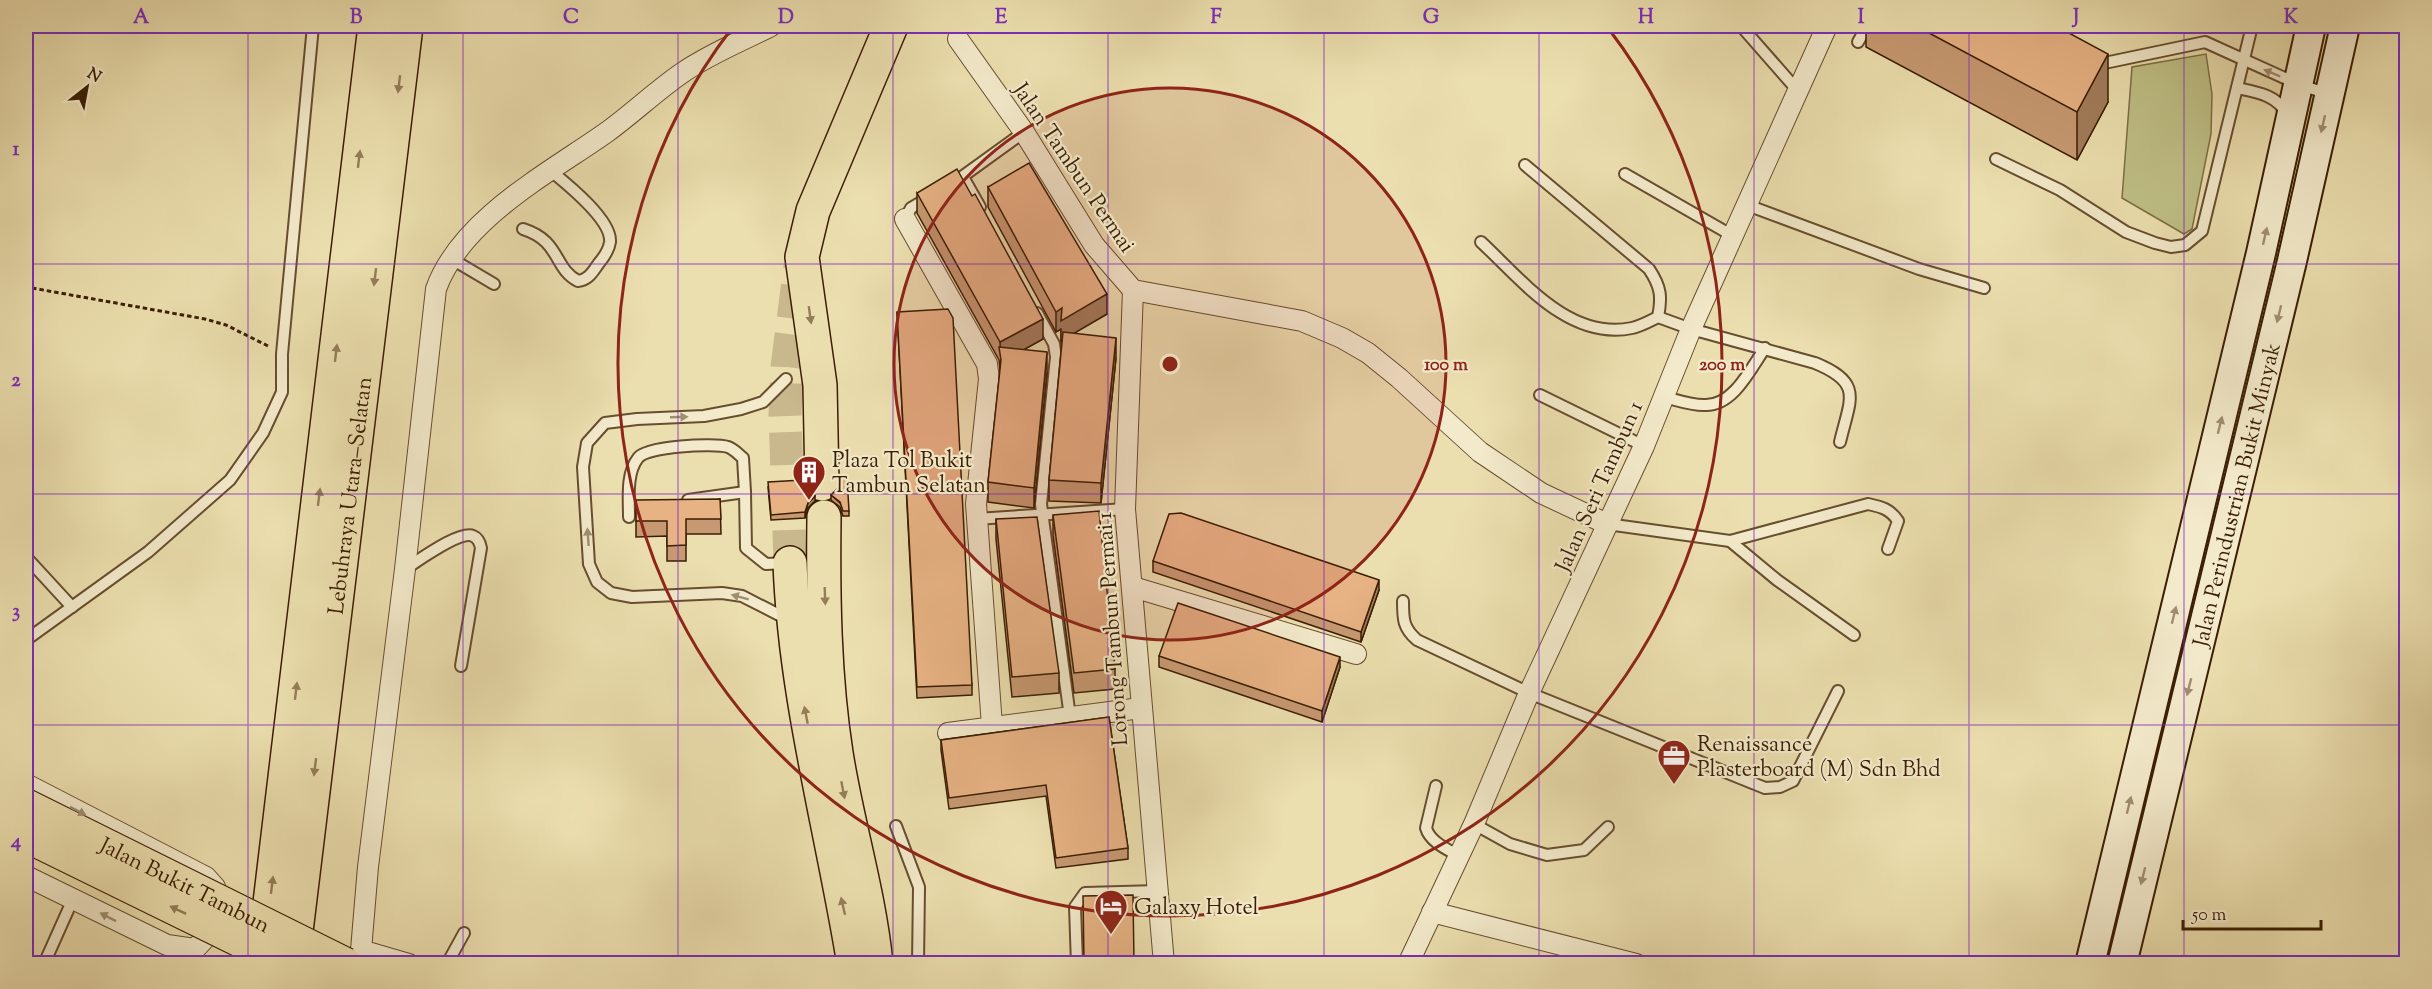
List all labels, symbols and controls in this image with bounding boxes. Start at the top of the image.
text: A [133,4,150,33]
text: B [350,4,363,33]
text: C [563,4,579,33]
text: D [778,4,794,33]
text: E [995,4,1008,33]
text: F [1210,4,1222,33]
text: G [1423,4,1440,33]
text: H [1638,4,1654,33]
text: I [1858,4,1865,33]
text: J [2071,4,2079,33]
text: K [2284,4,2299,33]
north arrow [57,57,117,117]
text: N [82,63,105,90]
one-way arrow [2262,68,2280,78]
one-way arrow [394,74,403,93]
street label: Jalan Tambun Permai [1003,76,1141,260]
one-way arrow [2318,114,2328,133]
text: 1 [13,136,20,165]
one-way arrow [354,149,364,168]
one-way arrow [2261,226,2271,245]
one-way arrow [370,268,380,287]
one-way arrow [2274,304,2284,323]
one-way arrow [806,305,815,324]
street label: Jalan Perindustrian Bukit Minyak [2186,340,2291,652]
one-way arrow [332,343,341,362]
text: 100 m [1424,353,1468,379]
text: 200 m [1699,353,1745,379]
centre of rings [1160,354,1180,374]
text: 2 [11,367,21,396]
street label: Lebuhraya Utara–Selatan [322,375,382,616]
street label: Jalan Seri Tambun 1 [1548,396,1653,579]
one-way arrow [669,412,688,422]
one-way arrow [2215,416,2225,435]
place label: Plaza Tol Bukit Tambun Selatan [832,446,986,503]
building icon: Plaza Tol Bukit Tambun Selatan [791,454,827,501]
one-way arrow [314,488,324,507]
street label: Lorong Tambun Permai 1 [1090,510,1138,747]
one-way arrow [583,527,592,546]
one-way arrow [820,587,830,606]
one-way arrow [731,591,749,601]
text: 3 [12,598,20,627]
one-way arrow [2170,606,2180,624]
one-way arrow [2183,678,2193,696]
one-way arrow [291,681,300,700]
one-way arrow [801,705,810,724]
place label: Renaissance Plasterboard (M) Sdn Bhd [1697,730,1941,787]
office icon: Renaissance Plasterboard (M) Sdn Bhd [1656,738,1692,785]
one-way arrow [310,758,320,777]
one-way arrow [839,781,848,800]
one-way arrow [2124,795,2134,814]
one-way arrow [69,806,86,816]
text: 4 [10,828,21,857]
street label: Jalan Bukit Tambun [92,831,275,943]
one-way arrow [2138,867,2147,886]
one-way arrow [268,875,277,894]
hotel icon: Galaxy Hotel [1093,888,1129,935]
place label: Galaxy Hotel [1134,893,1259,925]
scale bar [2183,893,2321,931]
one-way arrow [838,897,848,915]
text: 50 m [2191,903,2227,929]
one-way arrow [169,906,186,915]
one-way arrow [99,912,117,922]

